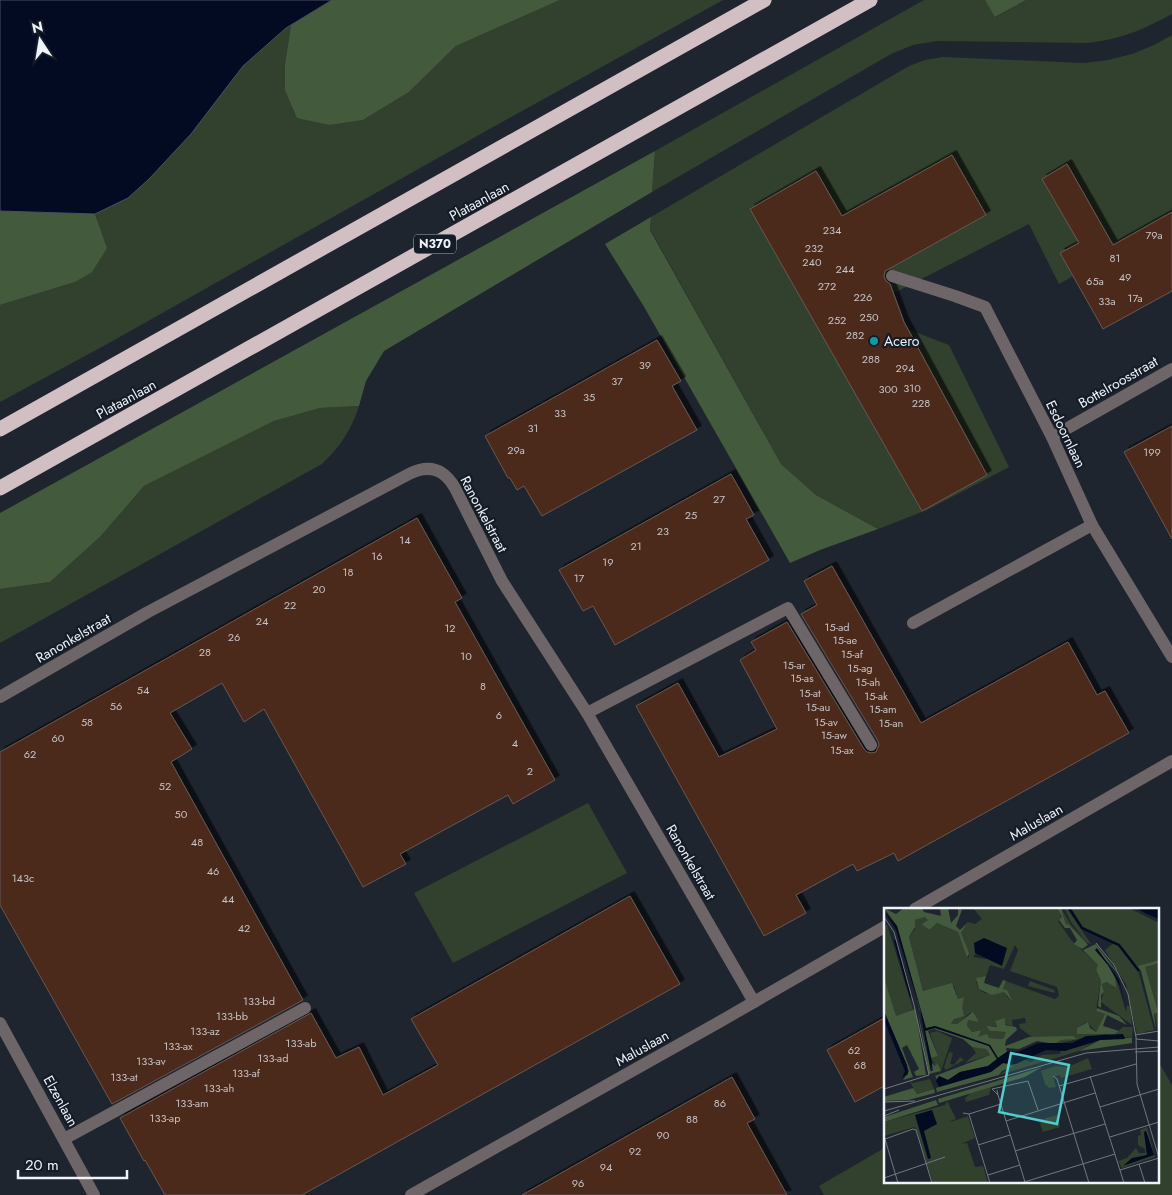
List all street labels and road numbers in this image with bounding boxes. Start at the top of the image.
street label: Plataanlaan [445,176,513,226]
road number: N370 [414,234,456,253]
street label: Bottelroosstraat [1075,351,1162,413]
street label: Plataanlaan [92,374,160,424]
street label: Esdoornlaan [1041,397,1091,471]
street label: Ranonkelstraat [455,472,513,556]
street label: Ranonkelstraat [32,608,115,668]
street label: Maluslaan [1006,799,1066,845]
street label: Ranonkelstraat [661,821,721,904]
street label: Maluslaan [612,1025,672,1071]
street label: Elzenlaan [39,1072,83,1130]

